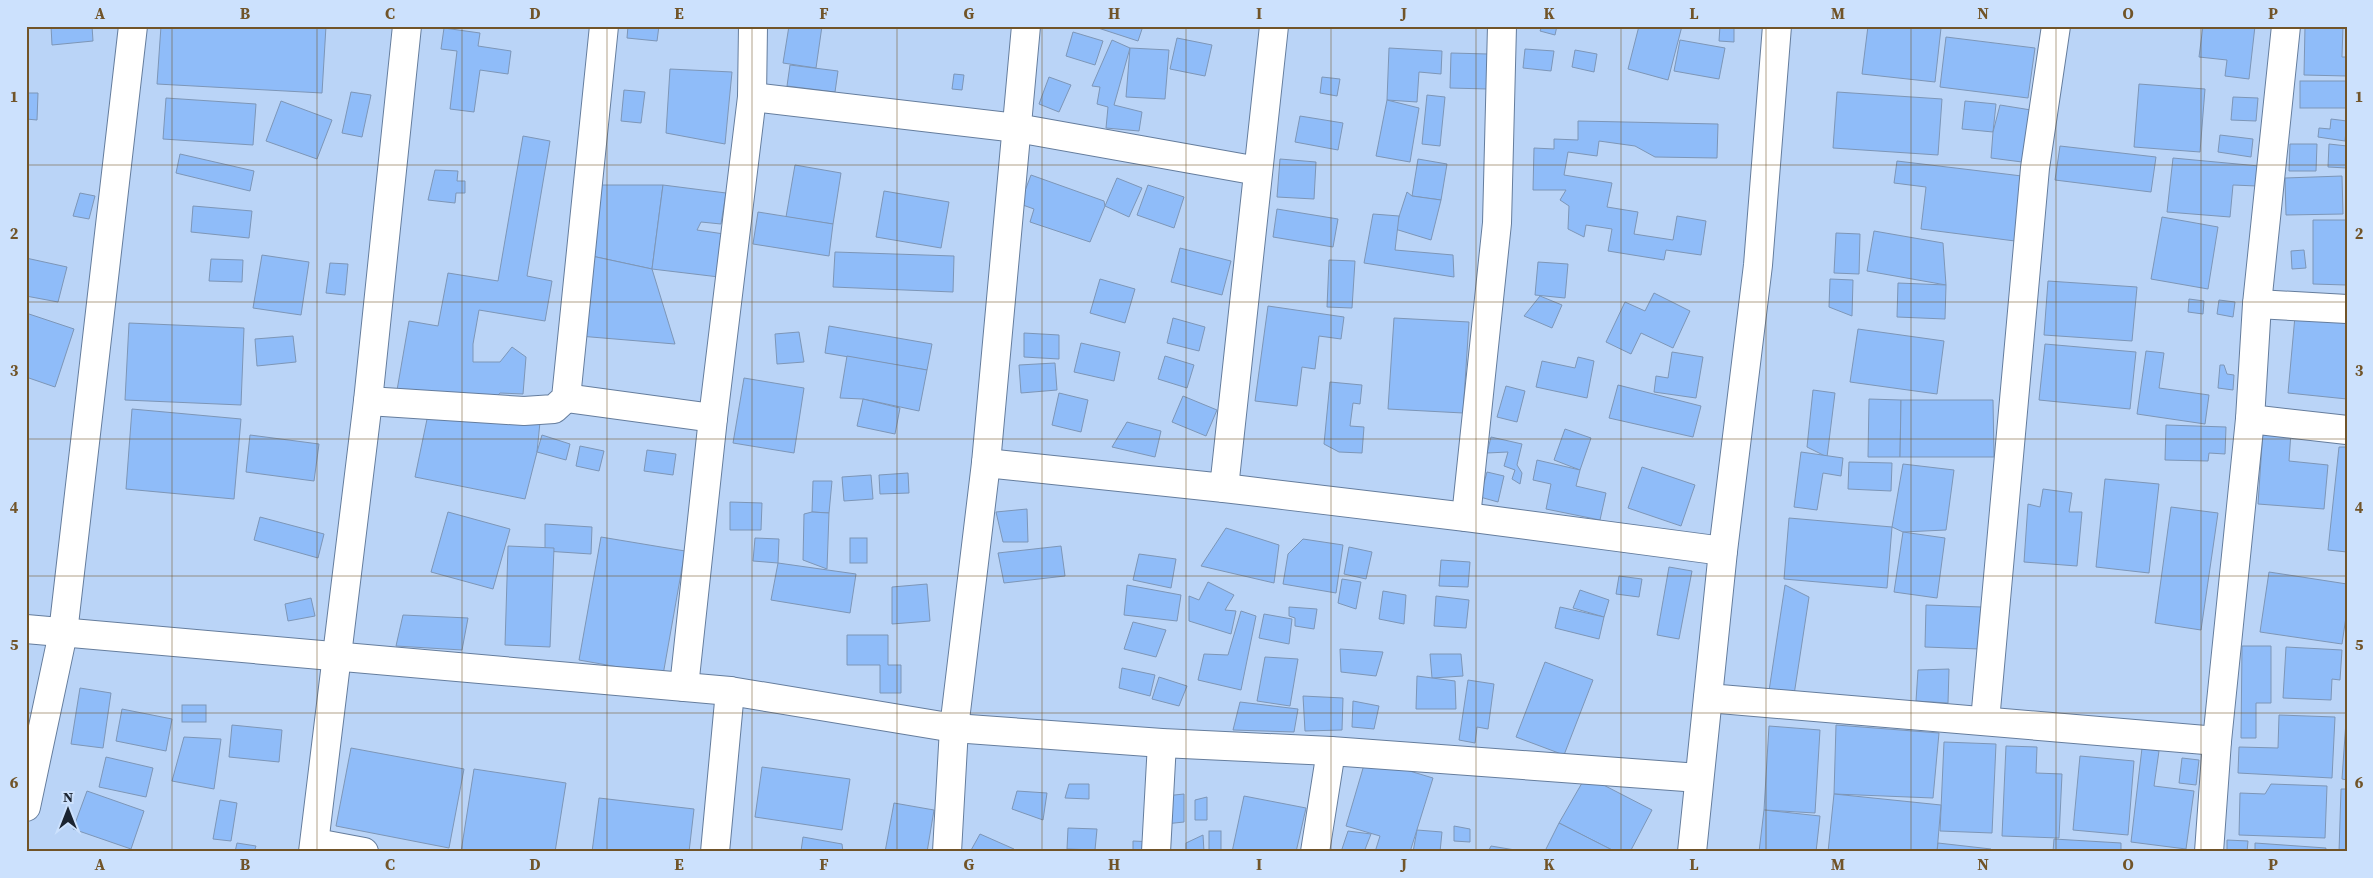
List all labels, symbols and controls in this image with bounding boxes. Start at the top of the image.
text: A [95,2,106,24]
text: B [240,2,251,24]
text: C [385,2,395,24]
text: D [529,2,541,24]
text: E [674,2,684,24]
text: F [819,2,829,24]
text: G [964,2,975,24]
text: H [1108,2,1120,24]
text: I [1256,2,1262,24]
text: J [1400,2,1407,24]
text: K [1543,2,1555,24]
text: L [1689,2,1699,24]
text: M [1831,2,1845,24]
text: N [1977,2,1989,24]
text: O [2122,2,2134,24]
text: P [2268,2,2278,24]
text: 1 [10,85,18,107]
text: 1 [2355,85,2363,107]
text: 2 [10,222,19,244]
text: 2 [2355,222,2364,244]
text: 3 [10,359,19,381]
text: 3 [2355,359,2364,381]
text: 4 [10,496,19,518]
text: 4 [2355,496,2364,518]
text: 5 [10,633,19,655]
text: 5 [2355,633,2364,655]
text: 6 [10,771,19,793]
text: 6 [2355,771,2364,793]
north arrow [42,786,92,836]
text: N [63,787,73,807]
text: A [95,853,106,875]
text: B [240,853,251,875]
text: C [385,853,395,875]
text: D [529,853,541,875]
text: E [674,853,684,875]
text: F [819,853,829,875]
text: G [964,853,975,875]
text: H [1108,853,1120,875]
text: I [1256,853,1262,875]
text: J [1400,853,1407,875]
text: K [1543,853,1555,875]
text: L [1689,853,1699,875]
text: M [1831,853,1845,875]
text: N [1977,853,1989,875]
text: O [2122,853,2134,875]
text: P [2268,853,2278,875]

